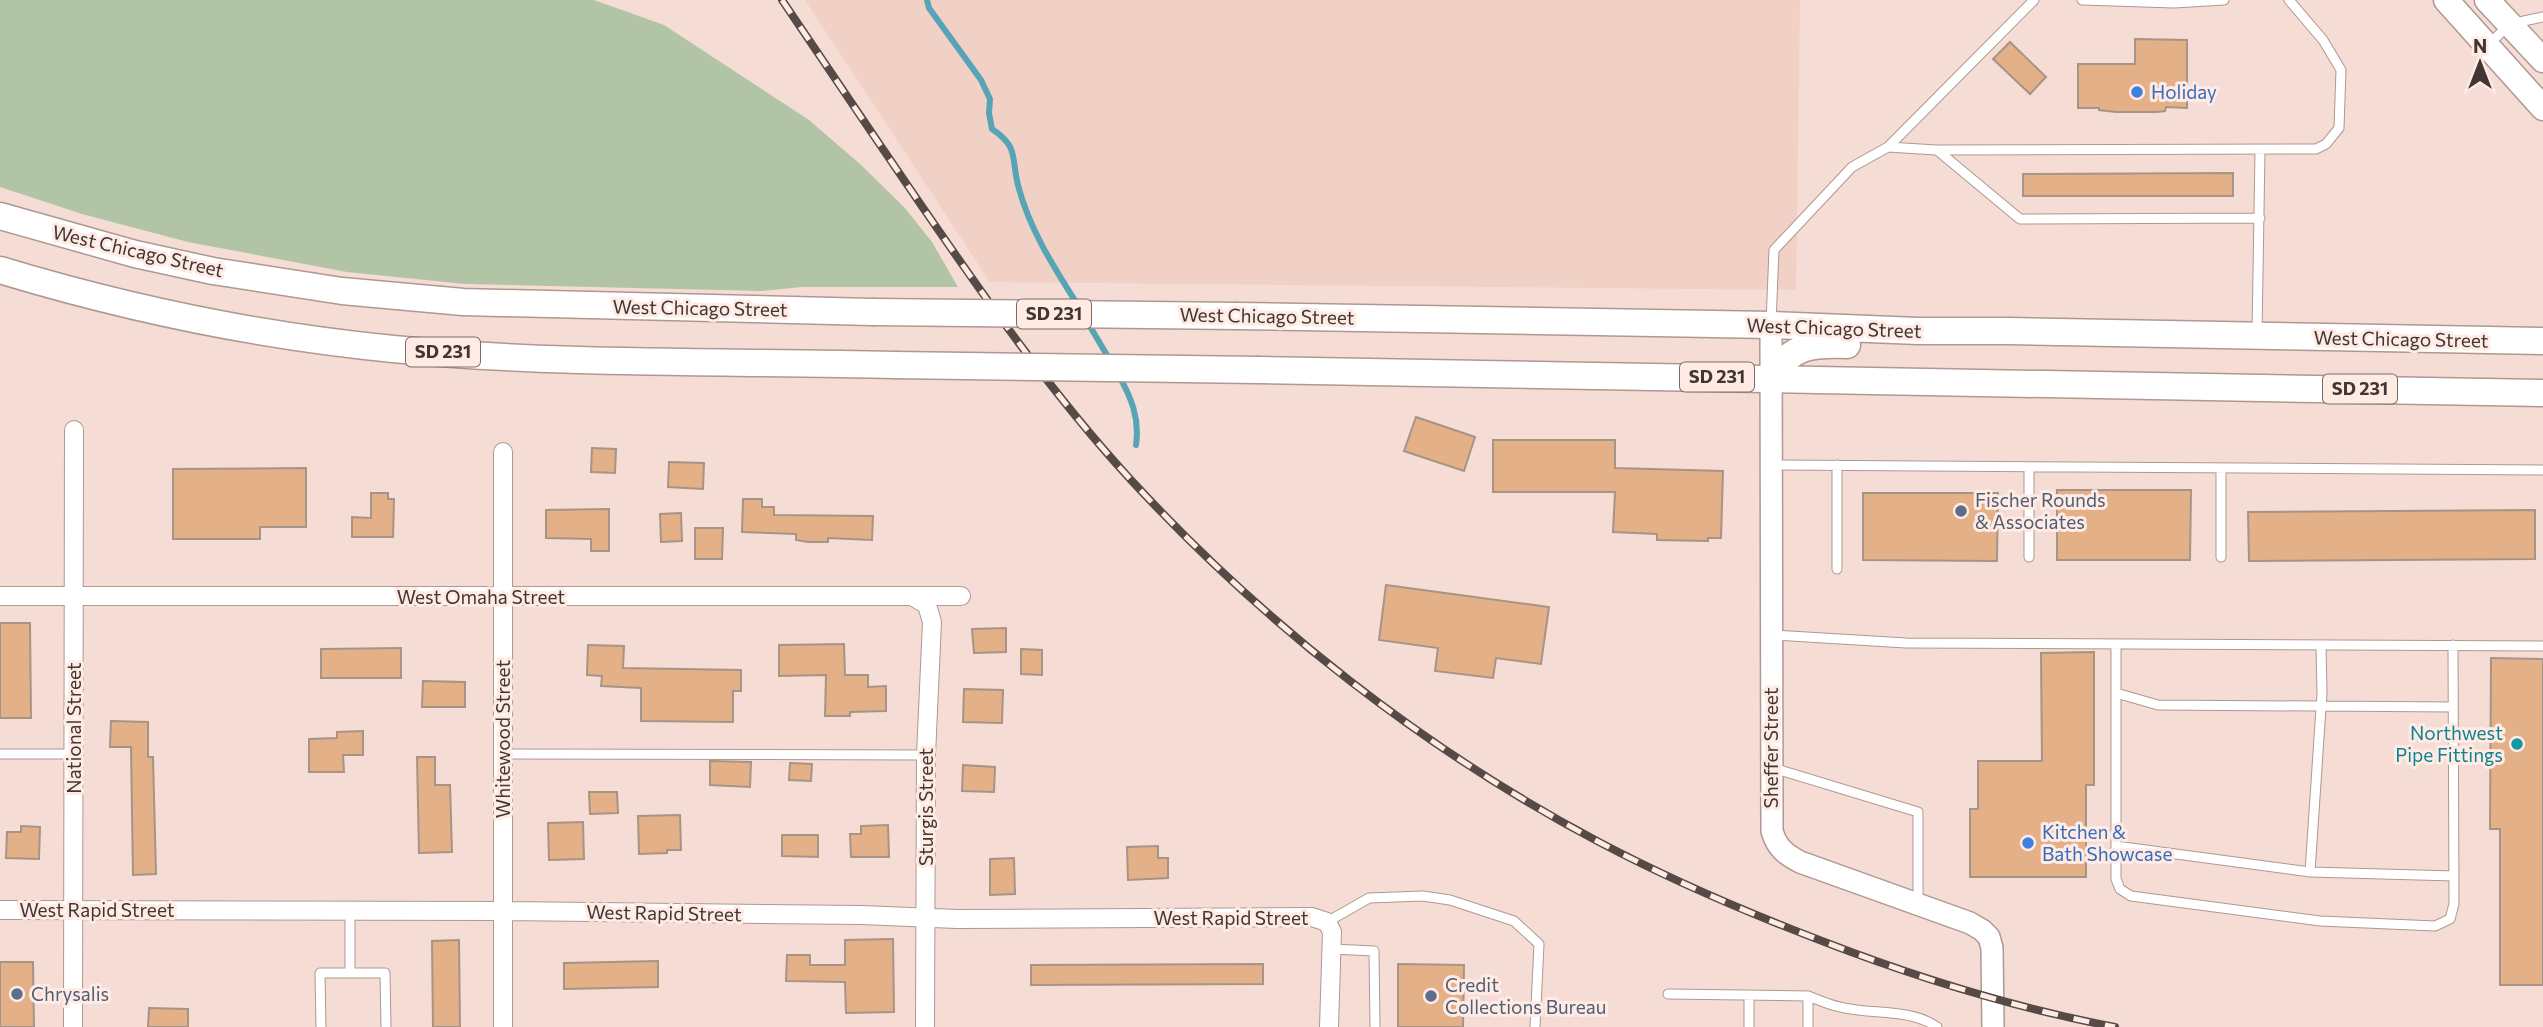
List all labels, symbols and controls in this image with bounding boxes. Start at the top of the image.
north arrow [2445,28,2515,98]
text: N [2473,34,2487,57]
place label: Holiday [2151,80,2217,103]
marker: Holiday [2129,84,2145,100]
street label: West Chicago Street [50,220,226,281]
street label: West Chicago Street [612,294,788,321]
road number: SD 231 [1017,300,1091,328]
street label: West Chicago Street [1179,302,1355,329]
street label: West Chicago Street [1746,313,1922,342]
street label: West Chicago Street [2313,325,2489,352]
road number: SD 231 [406,338,480,366]
road number: SD 231 [1680,362,1754,391]
road number: SD 231 [2323,374,2397,404]
place label: Fischer Rounds & Associates [1975,488,2106,533]
marker: Fischer Rounds & Associates [1953,503,1969,519]
street label: West Omaha Street [397,585,565,608]
street label: Whitewood Street [491,660,514,818]
street label: National Street [62,662,85,794]
street label: Sheffer Street [1759,687,1782,809]
place label: Northwest Pipe Fittings [2395,721,2503,766]
marker: Northwest Pipe Fittings [2509,736,2525,752]
street label: Sturgis Street [914,748,937,866]
place label: Kitchen & Bath Showcase [2042,820,2172,865]
marker: Kitchen & Bath Showcase [2020,835,2036,851]
street label: West Rapid Street [19,898,175,921]
street label: West Rapid Street [586,900,742,925]
street label: West Rapid Street [1153,906,1309,929]
place label: Credit Collections Bureau [1445,973,1606,1018]
place label: Chrysalis [31,982,109,1005]
marker: Chrysalis [9,986,25,1002]
marker: Credit Collections Bureau [1423,988,1439,1004]

